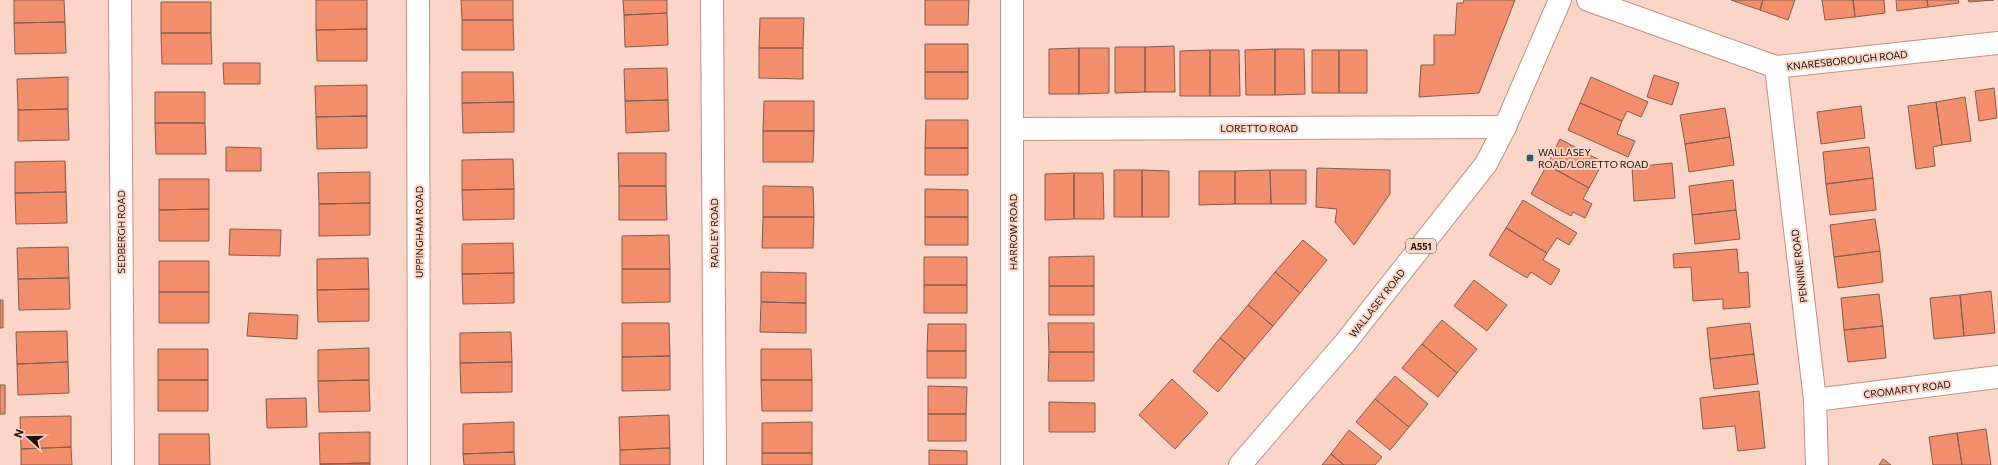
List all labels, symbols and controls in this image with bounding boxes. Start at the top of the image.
street label: KNARESBOROUGH ROAD [1786,48,1908,72]
street label: LORETTO ROAD [1220,122,1298,134]
place label: WALLASEY ROAD/LORETTO ROAD [1538,146,1648,170]
marker: WALLASEY ROAD/LORETTO ROAD [1525,153,1535,163]
street label: UPPINGHAM ROAD [413,186,425,278]
street label: SEDBERGH ROAD [115,190,127,274]
street label: HARROW ROAD [1007,194,1019,270]
street label: RADLEY ROAD [708,198,720,268]
street label: PENNINE ROAD [1789,228,1809,304]
road number: A551 [1406,239,1436,253]
street label: WALLASEY ROAD [1347,266,1407,340]
street label: CROMARTY ROAD [1863,378,1951,400]
north arrow [8,417,48,457]
text: N [11,427,26,439]

